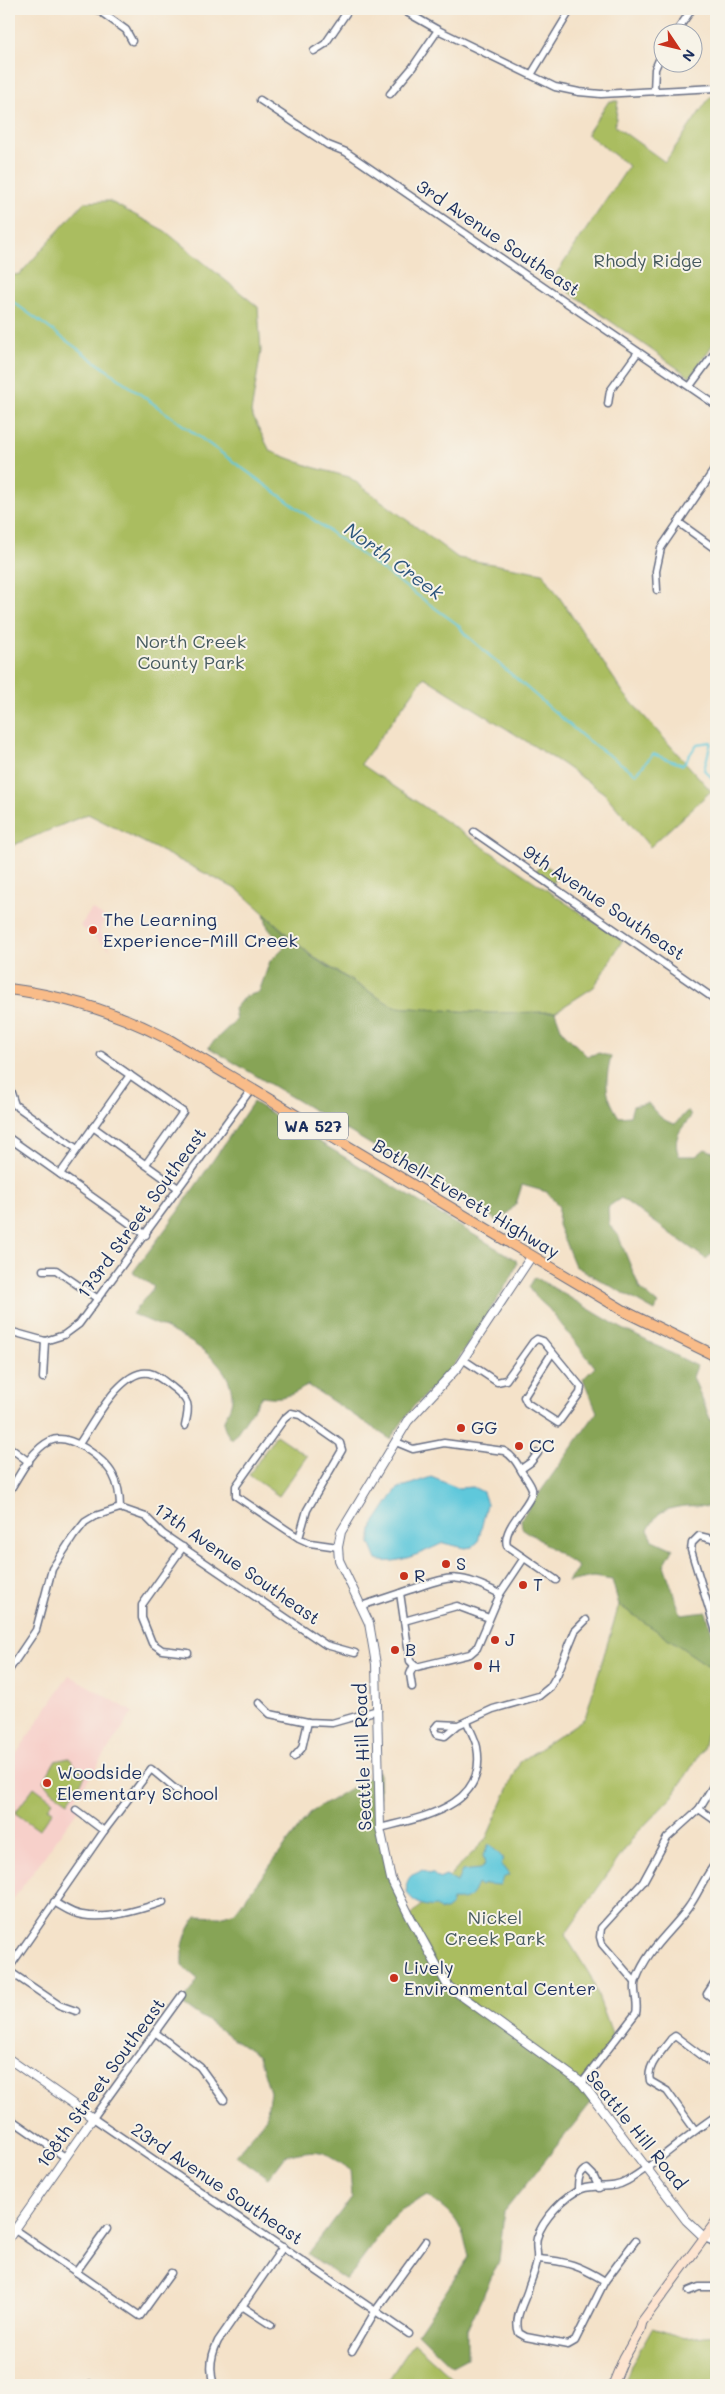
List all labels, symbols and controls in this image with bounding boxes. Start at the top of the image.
north arrow [652,22,702,72]
text: N [678,46,700,66]
street label: 3rd Avenue Southeast [412,173,585,301]
park label: Rhody Ridge [594,248,702,272]
water label: North Creek [340,516,450,606]
park label: North Creek County Park [136,629,246,674]
street label: 9th Avenue Southeast [519,839,690,965]
place label: The Learning Experience-Mill Creek [103,907,298,952]
marker: The Learning Experience-Mill Creek [87,924,99,936]
road number: WA 527 [278,1112,348,1140]
street label: 173rd Street Southeast [71,1122,211,1303]
street label: Bothell-Everett Highway [369,1133,564,1264]
place label: GG [471,1415,498,1439]
marker: GG [455,1422,467,1434]
place label: CC [529,1433,555,1457]
marker: CC [513,1440,525,1452]
street label: 17th Avenue Southeast [150,1497,325,1630]
place label: S [456,1551,466,1575]
marker: S [440,1558,452,1570]
place label: R [414,1563,426,1587]
marker: R [398,1570,410,1582]
place label: T [533,1572,543,1596]
marker: T [517,1579,529,1591]
place label: J [505,1627,515,1651]
marker: J [489,1634,501,1646]
place label: B [405,1637,416,1661]
marker: B [389,1644,401,1656]
place label: H [488,1653,501,1677]
marker: H [472,1660,484,1672]
street label: Seattle Hill Road [347,1683,377,1831]
place label: Woodside Elementary School [57,1760,219,1805]
marker: Woodside Elementary School [41,1777,53,1789]
park label: Nickel Creek Park [445,1905,545,1950]
place label: Lively Environmental Center [404,1955,596,2000]
marker: Lively Environmental Center [388,1972,400,1984]
street label: 168th Street Southeast [30,1993,170,2172]
street label: Seattle Hill Road [581,2064,693,2194]
street label: 23rd Avenue Southeast [127,2117,308,2250]

